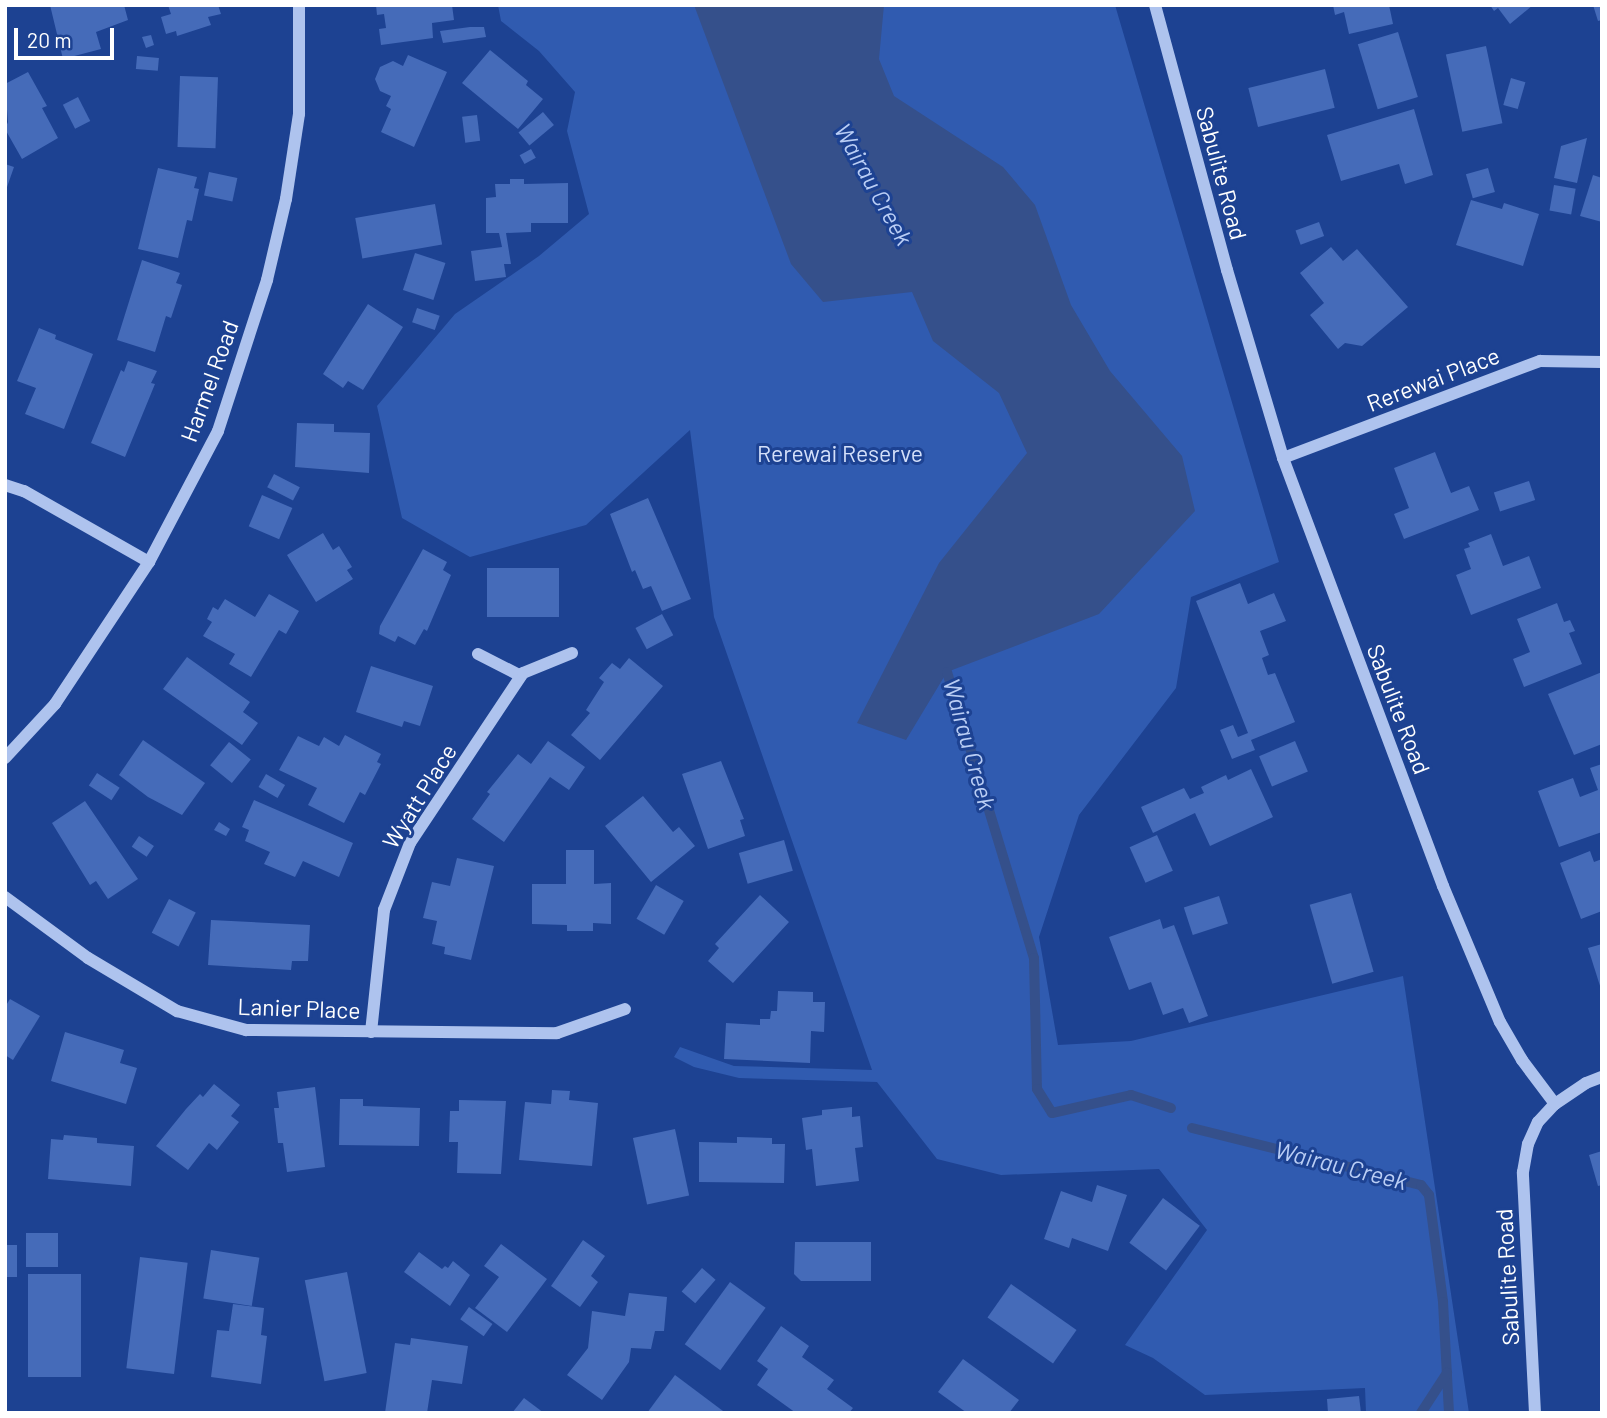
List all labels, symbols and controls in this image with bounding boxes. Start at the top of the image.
scale bar [18,14,117,58]
text: 20 m [27,27,72,52]
street label: Sabulite Road [1191,103,1253,243]
water label: Wairau Creek [829,118,919,250]
street label: Harmel Road [174,317,244,445]
street label: Rerewai Place [1363,341,1503,417]
park label: Rerewai Reserve [757,439,923,467]
street label: Sabulite Road [1362,640,1436,778]
water label: Wairau Creek [938,675,1002,813]
street label: Wyatt Place [376,739,462,853]
street label: Lanier Place [237,992,361,1024]
water label: Wairau Creek [1272,1135,1410,1195]
street label: Sabulite Road [1490,1208,1524,1346]

